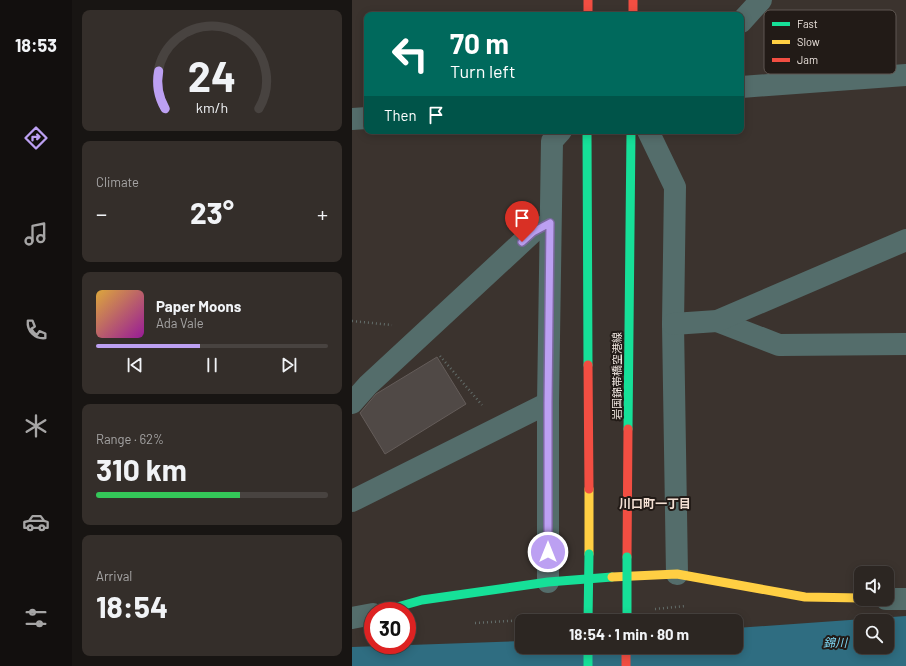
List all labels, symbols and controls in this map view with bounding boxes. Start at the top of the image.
legend [764,10,896,74]
text: Fast [797,17,818,30]
text: 70 m [450,26,509,60]
icon: left [384,28,436,80]
text: 18:53 [15,34,57,56]
text: Slow [797,35,820,48]
text: 24 [188,49,236,99]
text: Jam [797,53,818,66]
text: Turn left [450,60,516,82]
text: km/h [196,98,228,115]
icon: arrive [425,104,447,126]
text: Then [384,106,417,124]
icon: directions [22,124,50,152]
text: Climate [96,174,139,190]
text: 23° [190,194,234,230]
text: − [96,200,107,226]
text: + [317,200,328,226]
pin [505,201,539,242]
icon: arrive [511,207,533,229]
icon: music [22,220,50,248]
text: Paper Moons [156,297,241,315]
text: Ada Vale [156,315,204,331]
icon: phone [22,316,50,344]
street label: 岩国錦帯橋空港線 [610,332,623,420]
icon: previous [124,354,146,376]
icon: pause [201,354,223,376]
icon: next [278,354,300,376]
icon: climate [22,412,50,440]
text: Range · 62% [96,431,164,447]
text: 310 km [96,451,187,487]
district label: 川口町一丁目 [619,496,691,510]
icon: car [22,508,50,536]
position arrow [527,531,569,573]
map controls [854,566,894,654]
button: sound [854,566,894,606]
text: Arrival [96,568,132,584]
text: 18:54 [96,588,168,624]
speed limit sign: 30 [364,602,416,654]
icon: filters [22,604,50,632]
button: search [854,614,894,654]
text: 18:54 · 1 min · 80 m [569,625,689,643]
water label: 錦川 [823,635,849,649]

